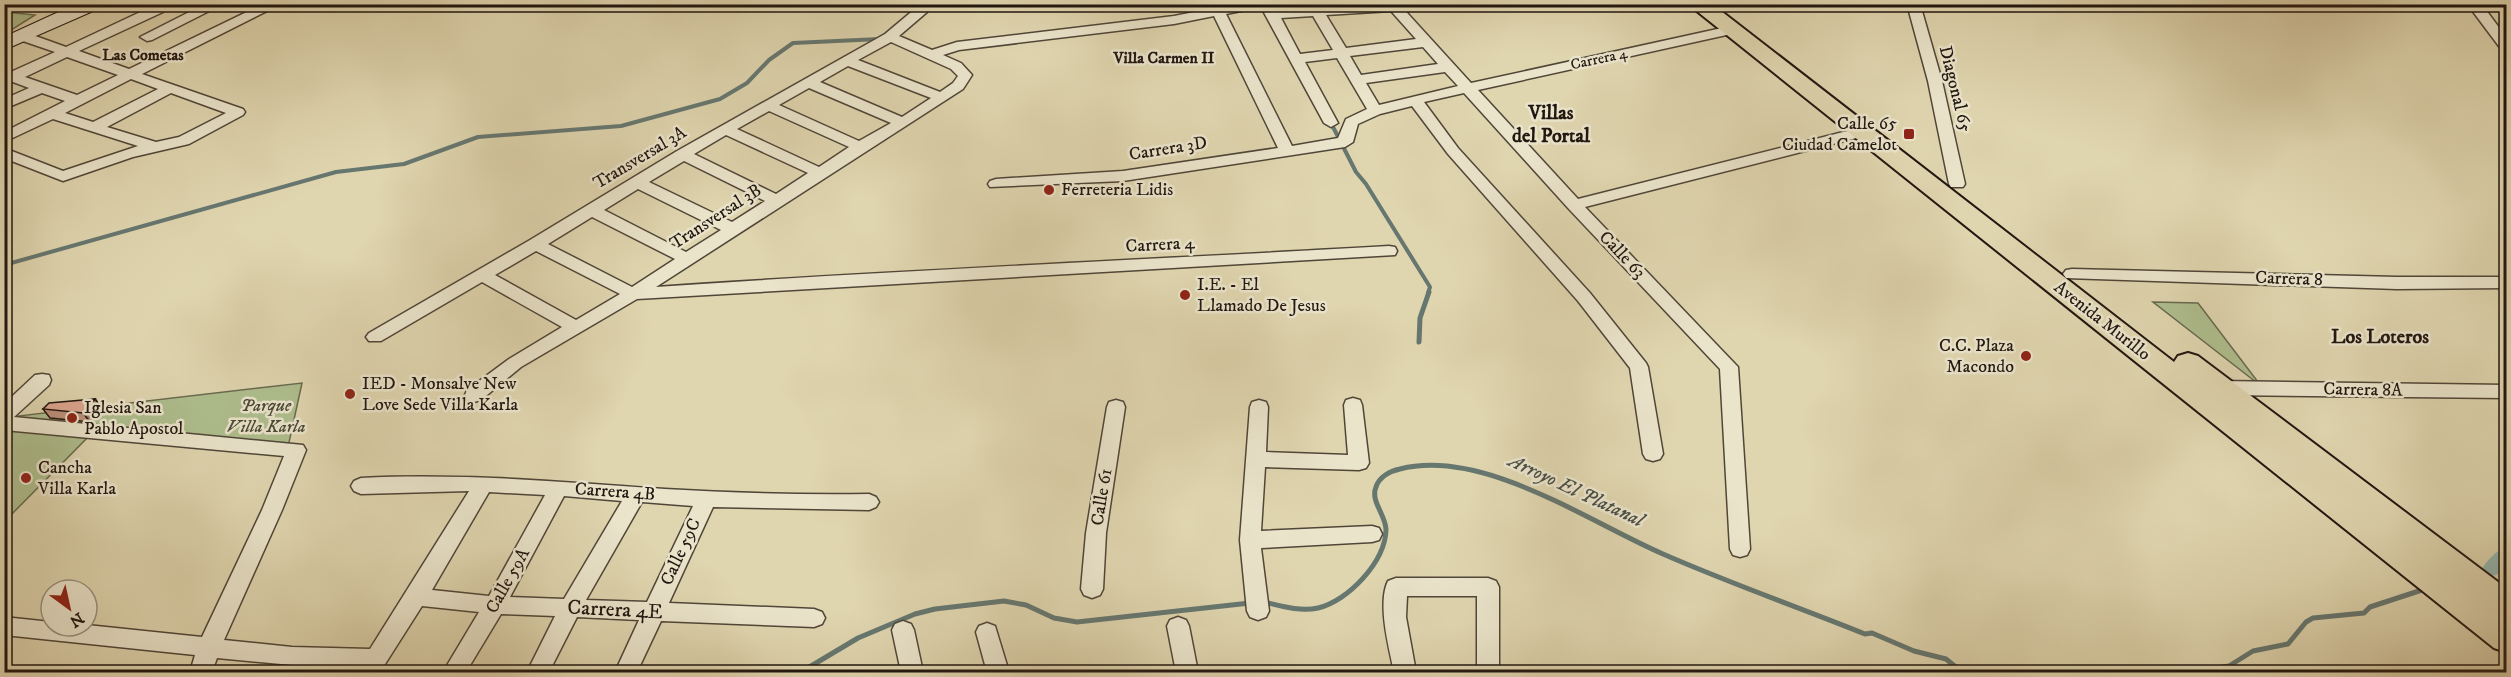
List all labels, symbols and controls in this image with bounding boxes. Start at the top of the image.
street label: Carrera 4 [1569,44,1629,74]
street label: Diagonal 65 [1934,44,1976,134]
district label: Las Cometas [102,45,184,65]
district label: Villa Carmen II [1113,48,1215,68]
district label: Villas del Portal [1512,101,1591,149]
place label: Calle 65 Ciudad Camelot [1782,113,1897,156]
street label: Transversal 3A [589,121,691,194]
marker: Calle 65 Ciudad Camelot [1902,127,1916,141]
street label: Carrera 3D [1127,132,1209,166]
street label: Transversal 3B [666,179,766,255]
place label: Ferreteria Lidis [1061,179,1173,201]
marker: Ferreteria Lidis [1042,183,1056,197]
street label: Calle 63 [1594,227,1650,283]
street label: Carrera 4 [1125,232,1196,258]
street label: Carrera 8 [2255,267,2323,291]
place label: I.E. - El Llamado De Jesus [1197,274,1326,317]
street label: Avenida Murillo [2049,276,2155,366]
marker: I.E. - El Llamado De Jesus [1178,288,1192,302]
district label: Los Loteros [2331,325,2429,350]
place label: C.C. Plaza Macondo [1939,335,2014,378]
marker: C.C. Plaza Macondo [2019,349,2033,363]
place label: IED - Monsalve New Love Sede Villa Karla [362,373,519,416]
street label: Carrera 8A [2323,378,2403,402]
marker: IED - Monsalve New Love Sede Villa Karla [343,387,357,401]
park label: Parque Villa Karla [226,395,306,438]
place label: Iglesia San Pablo Apostol [84,397,184,440]
marker: Iglesia San Pablo Apostol [65,411,79,425]
water label: Arroyo El Platanal [1503,448,1649,534]
place label: Cancha Villa Karla [37,457,117,500]
street label: Calle 61 [1087,467,1117,527]
marker: Cancha Villa Karla [19,471,33,485]
street label: Carrera 4B [574,478,656,506]
street label: Calle 59C [656,515,706,589]
street label: Calle 59A [481,544,535,617]
north arrow [39,578,99,638]
street label: Carrera 4E [567,595,663,625]
text: N [66,608,88,632]

